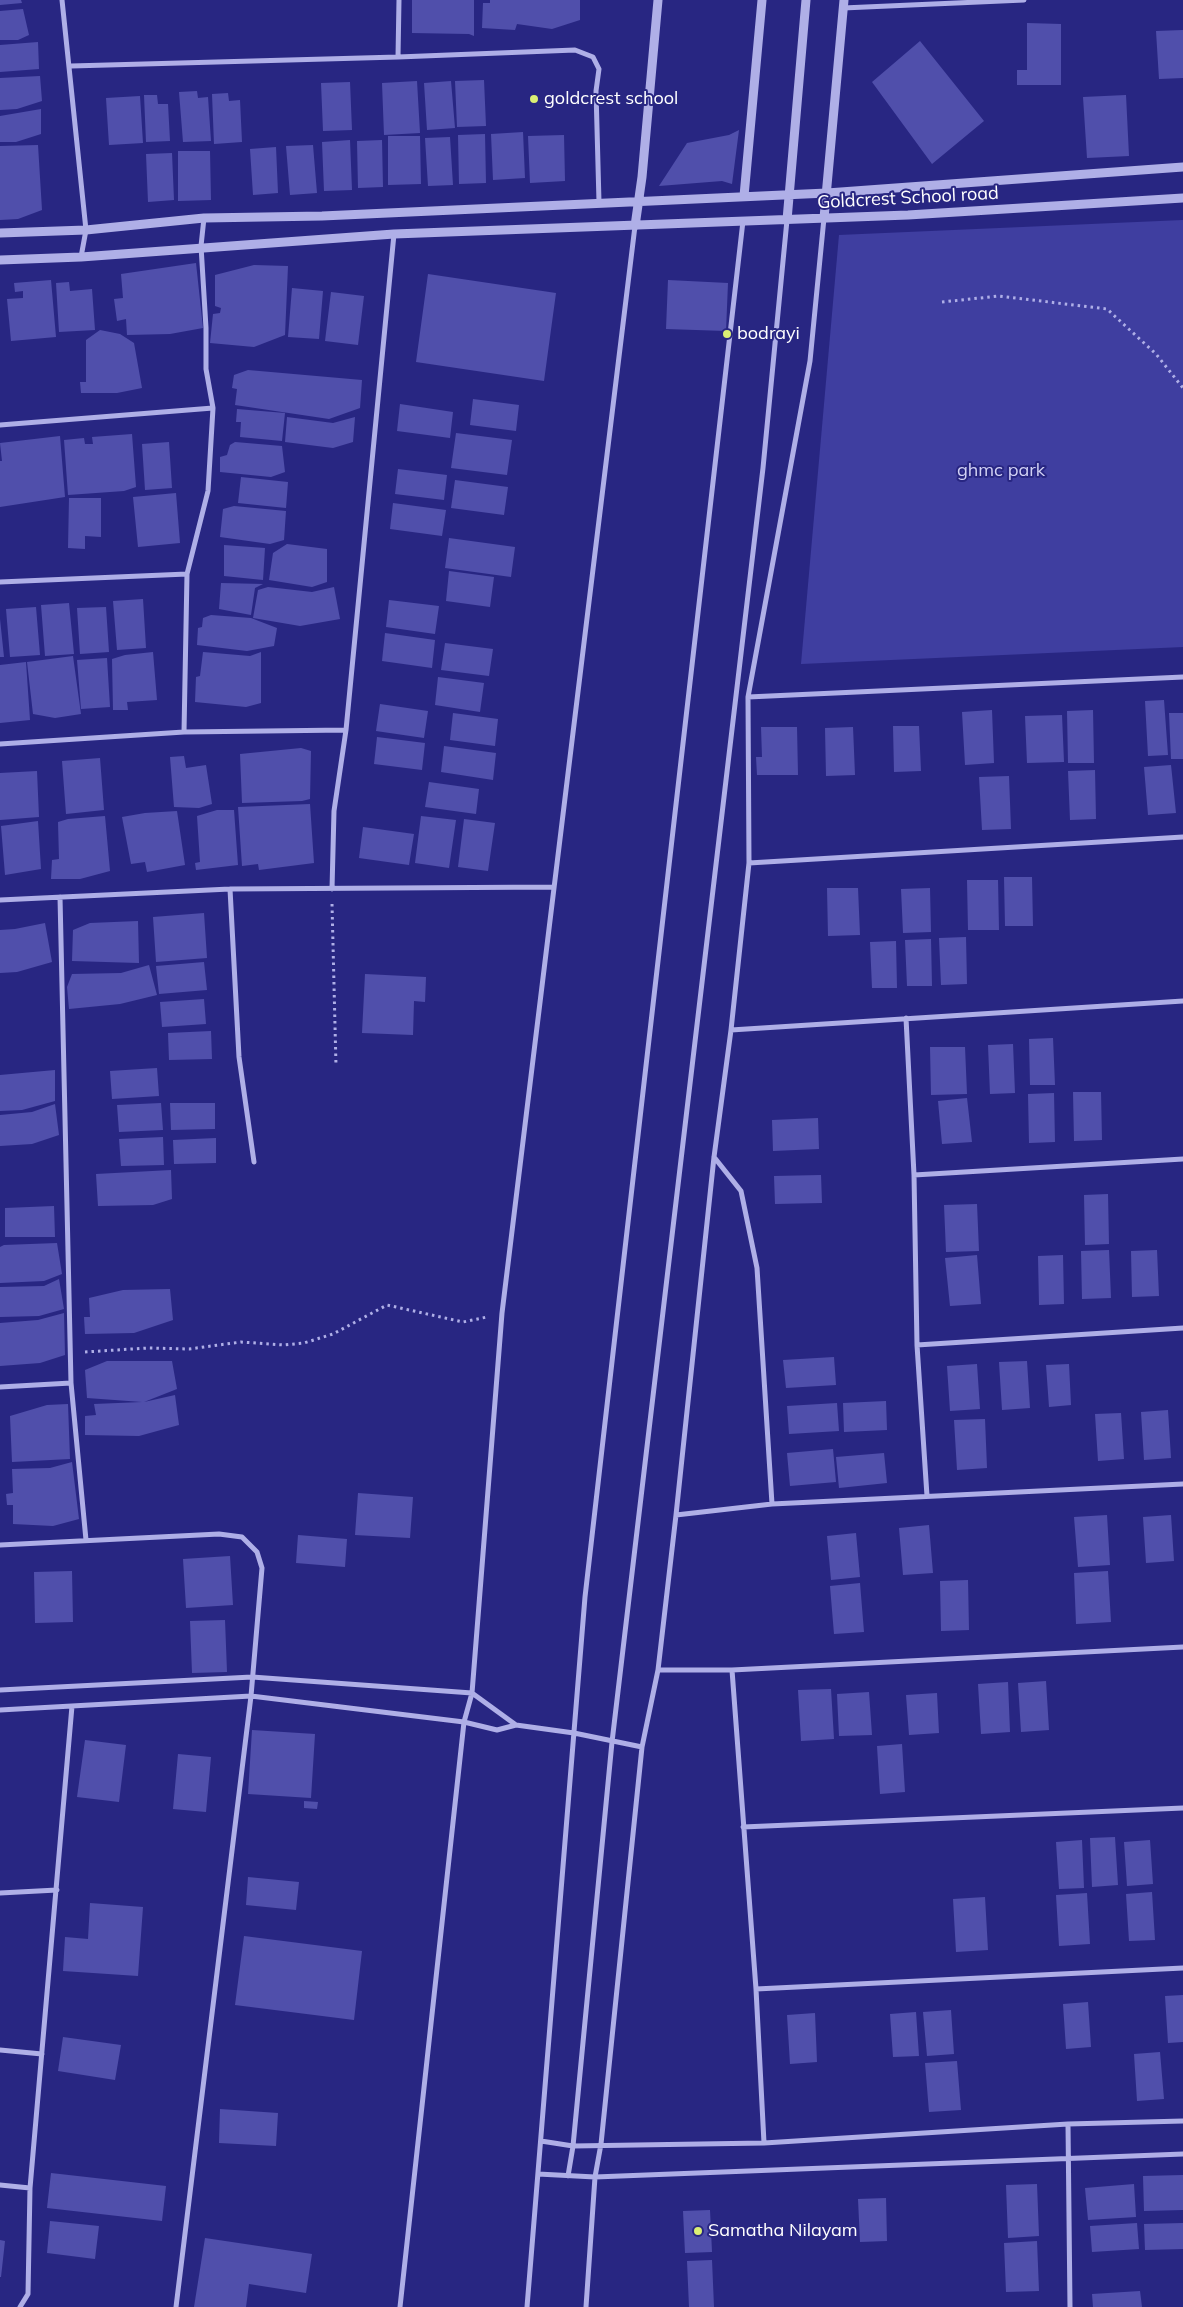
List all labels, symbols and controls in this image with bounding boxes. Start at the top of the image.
place label: goldcrest school [544,88,678,110]
marker: goldcrest school [528,93,540,105]
street label: Goldcrest School road [817,182,999,214]
place label: bodrayi [737,323,800,345]
marker: bodrayi [721,328,733,340]
park label: ghmc park [957,460,1045,482]
place label: Samatha Nilayam [708,2220,858,2242]
marker: Samatha Nilayam [692,2225,704,2237]

